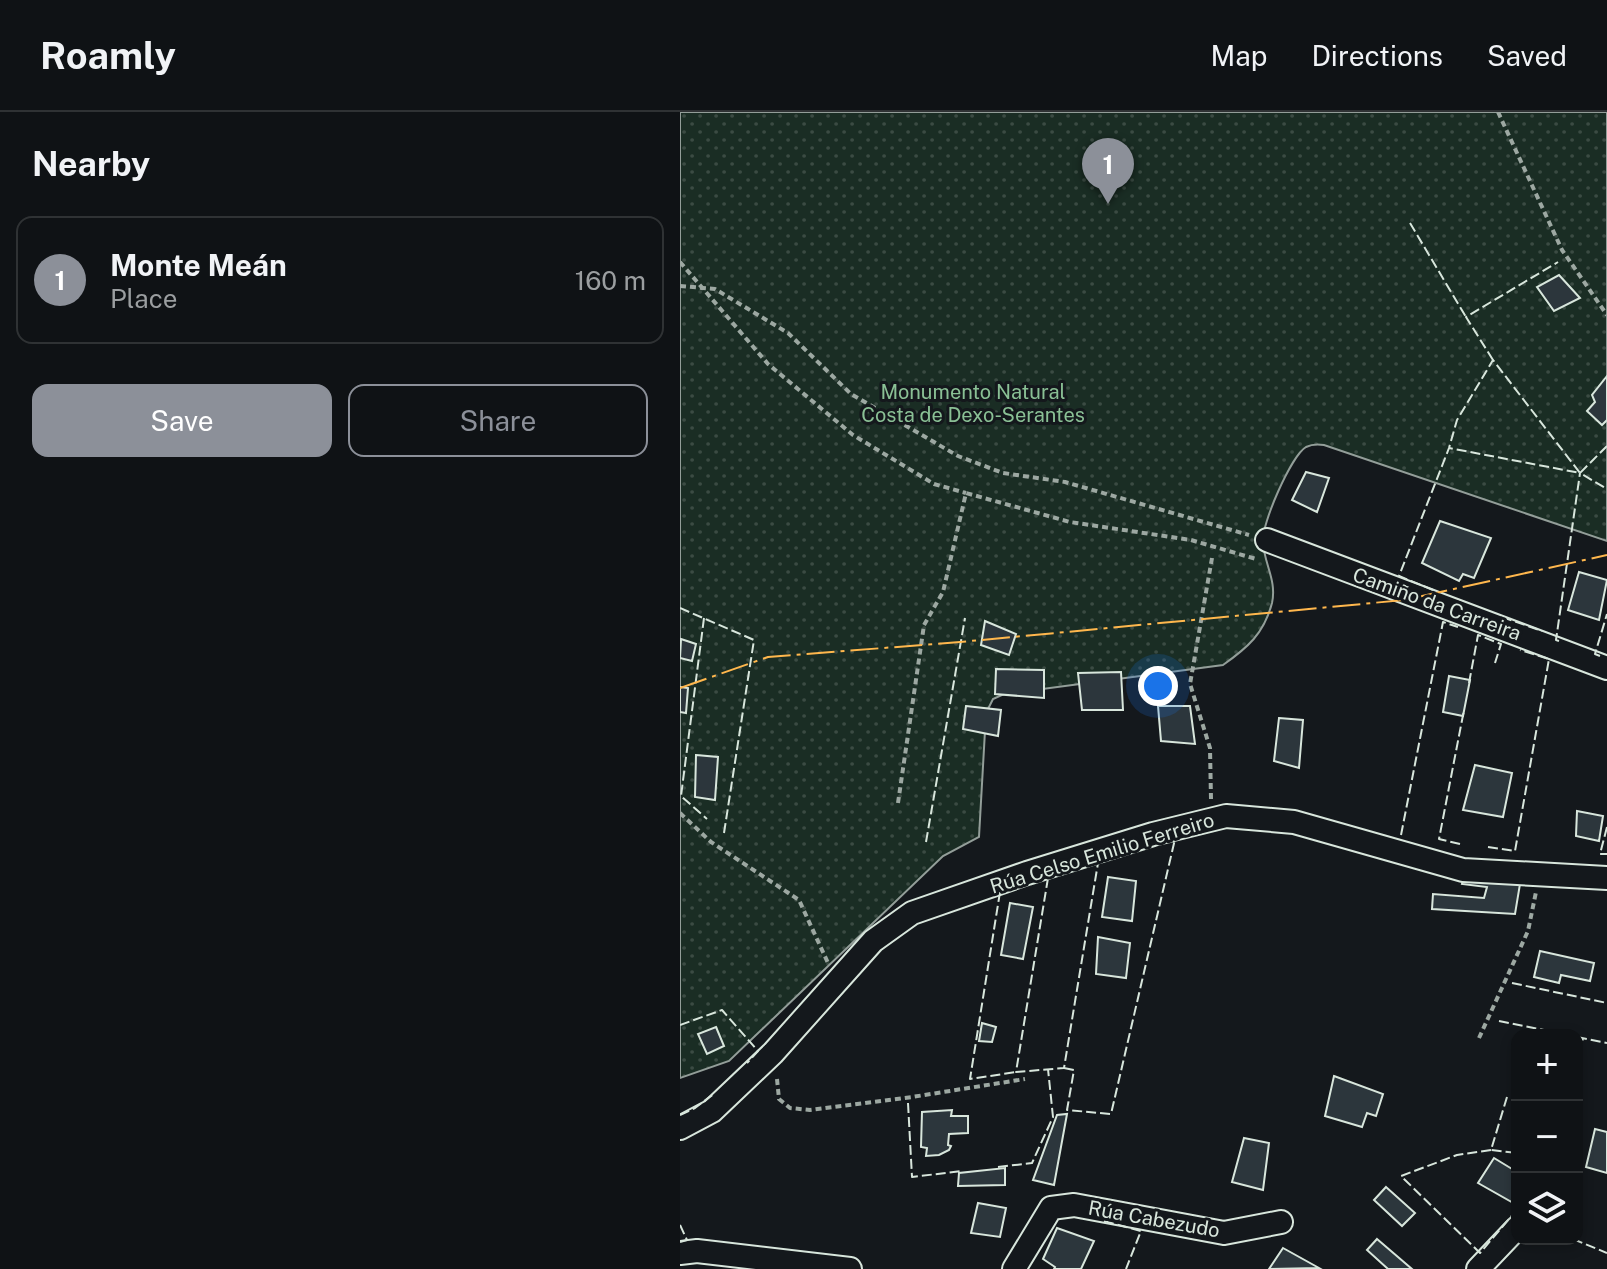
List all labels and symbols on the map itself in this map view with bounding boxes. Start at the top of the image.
pin: 1 [1082,138,1134,204]
park label: Monumento Natural Costa de Dexo-Serantes [861,380,1085,427]
street label: Camiño da Carreira [1350,562,1524,646]
your location [1138,666,1178,706]
street label: Rúa Celso Emilio Ferreiro [987,807,1217,899]
street label: Rúa Cabezudo [1086,1196,1222,1242]

